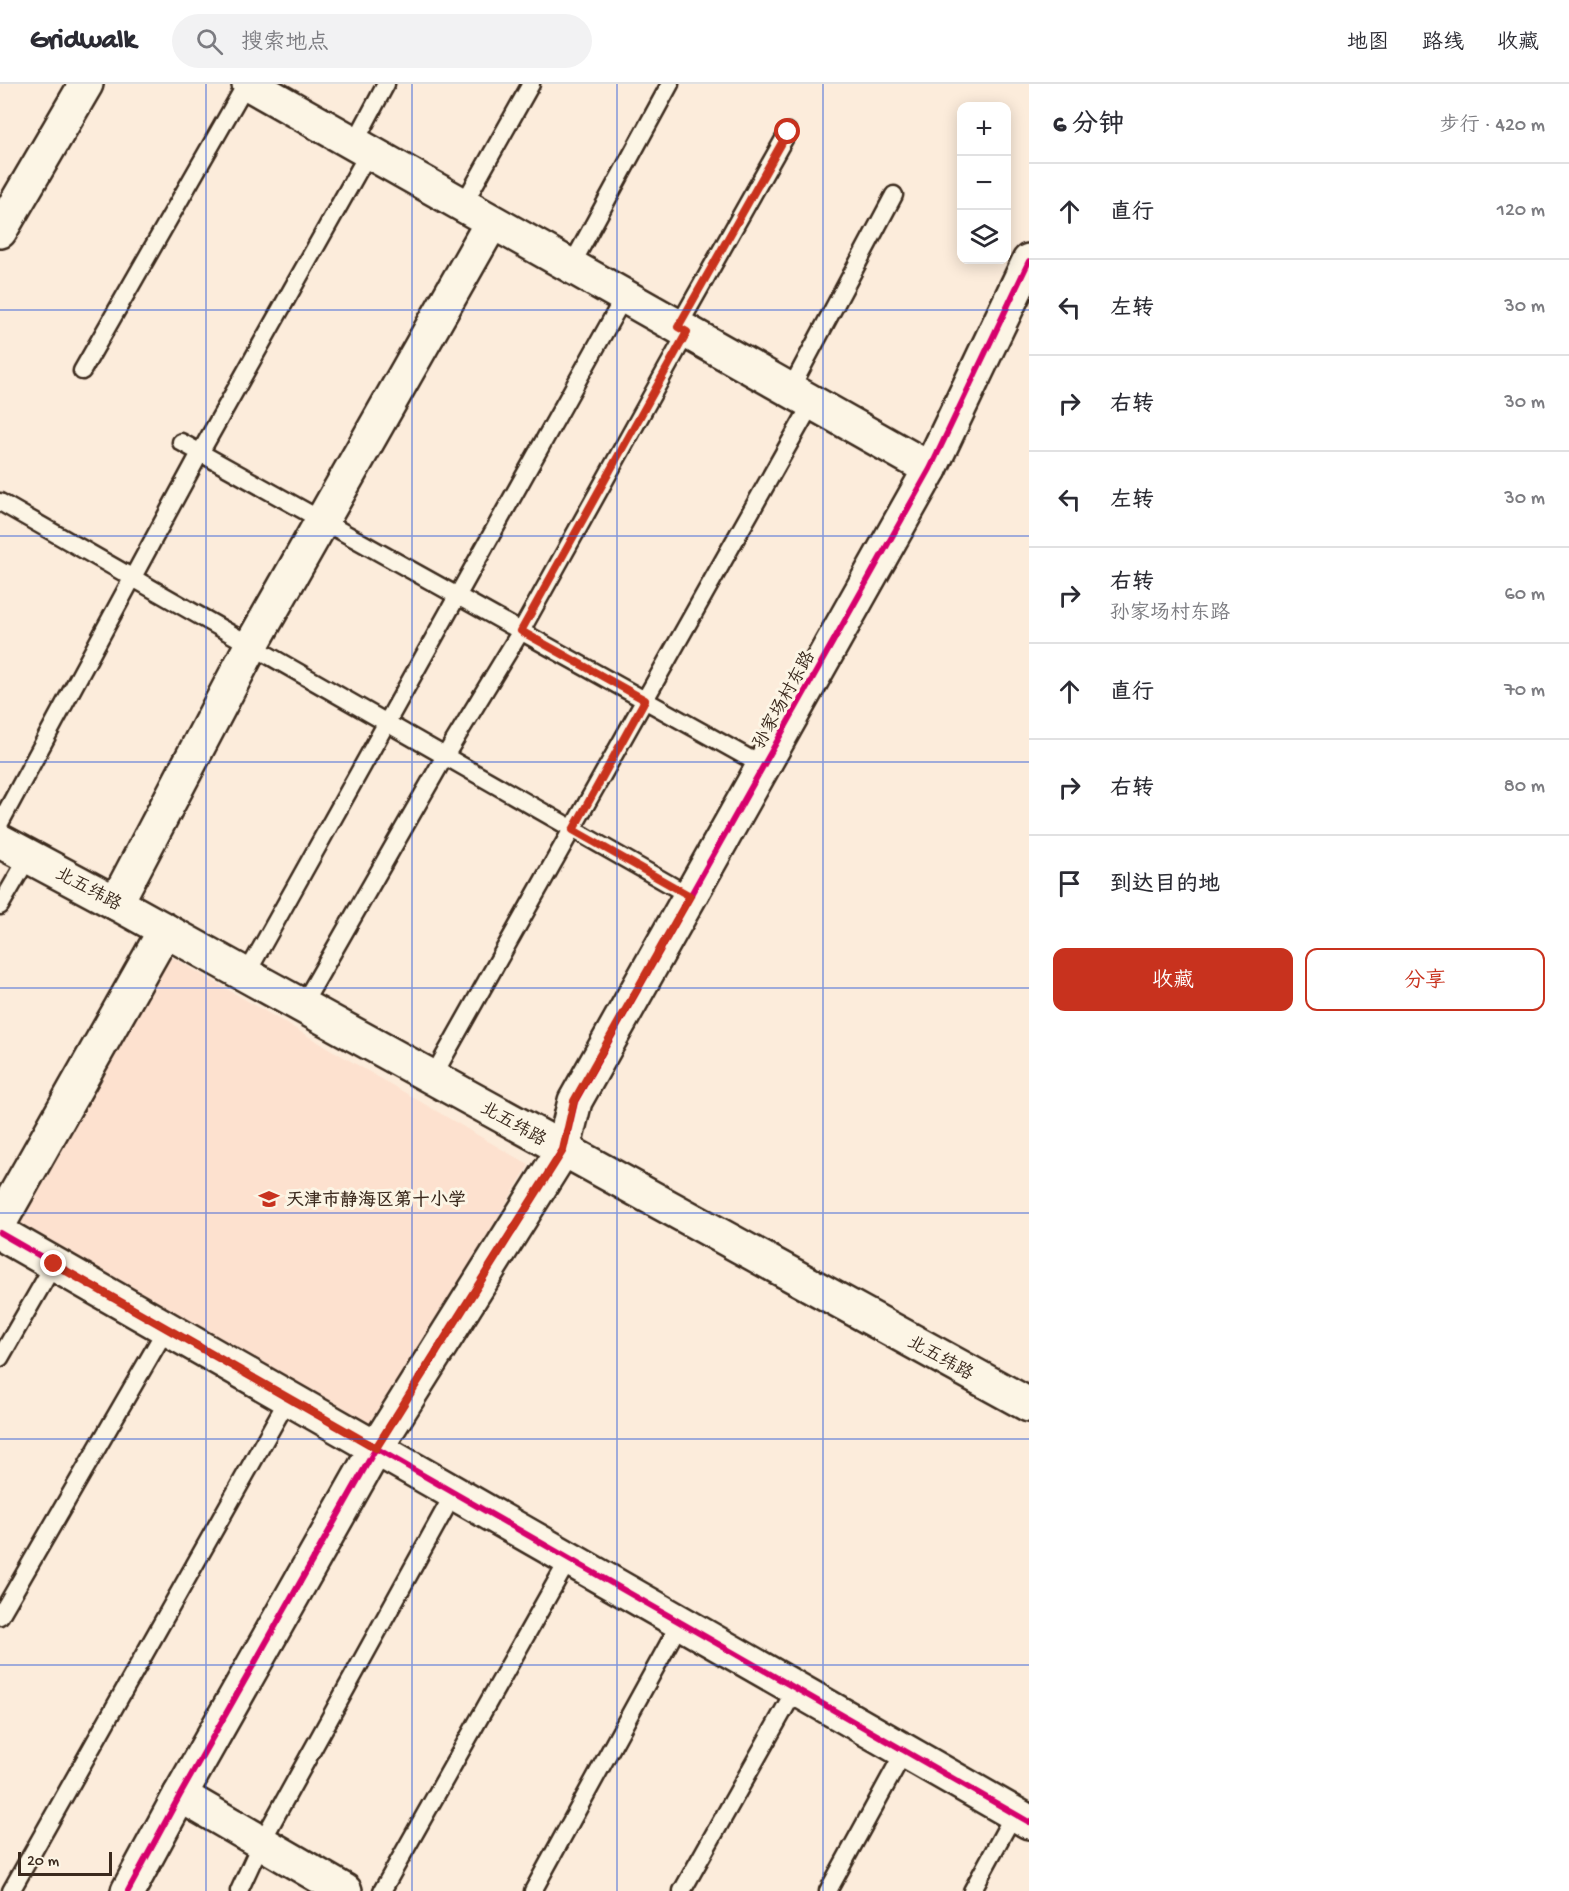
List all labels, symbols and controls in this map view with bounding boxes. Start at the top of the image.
search box [172,14,592,68]
text: Gridwalk [30,25,136,58]
icon: search [193,25,226,58]
text: 搜索地点 [241,31,329,57]
text: 地图 [1347,32,1389,57]
text: 路线 [1422,32,1464,57]
text: 收藏 [1497,32,1539,57]
map controls [957,102,1011,264]
button: + [957,102,1011,156]
text: 6 分钟 [1053,111,1124,142]
text: 步行 · 420 m [1440,115,1545,138]
route start [774,118,800,144]
button: − [957,156,1011,210]
icon: ahead [1053,195,1086,228]
text: 120 m [1497,200,1545,223]
text: 直行 [1110,201,1154,227]
button: layers [957,210,1011,264]
icon: left [1053,291,1086,324]
text: 30 m [1504,296,1545,319]
text: 左转 [1110,297,1154,323]
icon: right [1053,387,1086,420]
text: 30 m [1504,392,1545,415]
text: 右转 [1110,393,1154,419]
icon: left [1053,483,1086,516]
text: 30 m [1504,488,1545,511]
text: 左转 [1110,489,1154,515]
text: 右转 [1110,571,1154,597]
icon: right [1053,579,1086,612]
text: 60 m [1505,584,1545,607]
text: 孙家场村东路 [1110,603,1230,626]
street label: 孙家场村东路 [749,647,821,753]
icon: ahead [1053,675,1086,708]
text: 70 m [1504,680,1545,703]
text: 直行 [1110,681,1154,707]
icon: right [1053,771,1086,804]
text: 80 m [1504,776,1545,799]
text: 右转 [1110,777,1154,803]
street label: 北五纬路 [51,863,125,916]
icon: arrive [1053,867,1086,900]
text: 到达目的地 [1110,873,1220,899]
button: 收藏 [1053,948,1293,1011]
button: 分享 [1305,948,1545,1011]
street label: 北五纬路 [476,1098,550,1152]
school or university icon: 天津市静海区第十小学 [257,1187,281,1211]
place label: 天津市静海区第十小学 [286,1189,466,1212]
route end [40,1250,66,1276]
street label: 北五纬路 [903,1332,977,1386]
scale bar [18,1849,112,1876]
text: 20 m [27,1853,59,1872]

